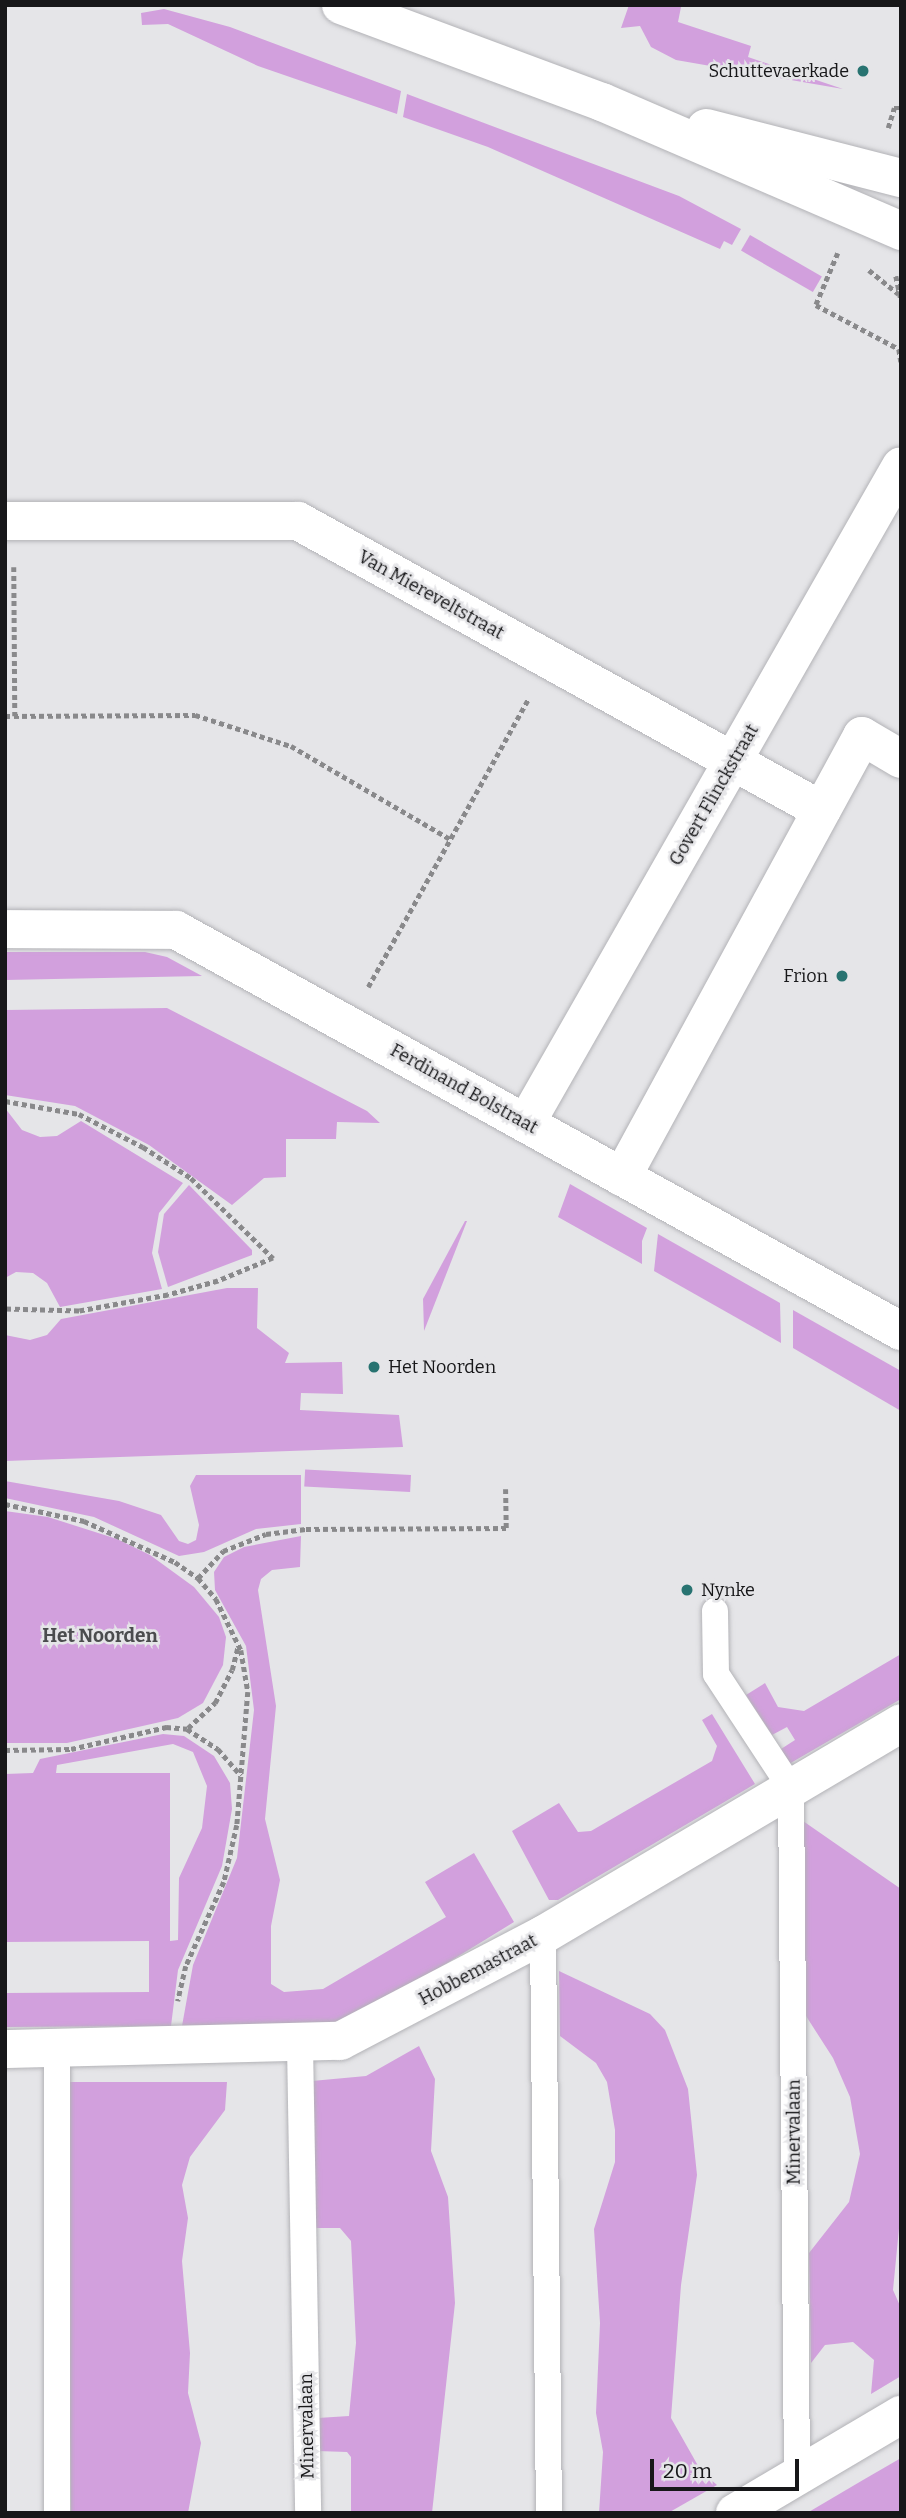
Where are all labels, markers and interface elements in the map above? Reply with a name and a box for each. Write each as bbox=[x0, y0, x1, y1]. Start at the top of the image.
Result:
place label: Schuttevaerkade bbox=[708, 60, 849, 82]
marker: Schuttevaerkade bbox=[855, 63, 871, 79]
street label: Van Miereveltstraat bbox=[354, 546, 508, 644]
street label: Govert Flinckstraat bbox=[665, 721, 763, 869]
place label: Frion bbox=[783, 965, 828, 987]
marker: Frion bbox=[834, 968, 850, 984]
street label: Ferdinand Bolstraat bbox=[386, 1039, 542, 1139]
place label: Het Noorden bbox=[388, 1356, 496, 1378]
marker: Het Noorden bbox=[366, 1359, 382, 1375]
place label: Nynke bbox=[701, 1579, 755, 1601]
marker: Nynke bbox=[679, 1582, 695, 1598]
district label: Het Noorden bbox=[42, 1625, 158, 1647]
street label: Hobbemastraat bbox=[415, 1930, 541, 2010]
street label: Minervalaan bbox=[783, 2079, 805, 2185]
street label: Minervalaan bbox=[295, 2373, 319, 2479]
scale bar bbox=[654, 2444, 803, 2488]
text: 20 m bbox=[663, 2458, 712, 2484]

